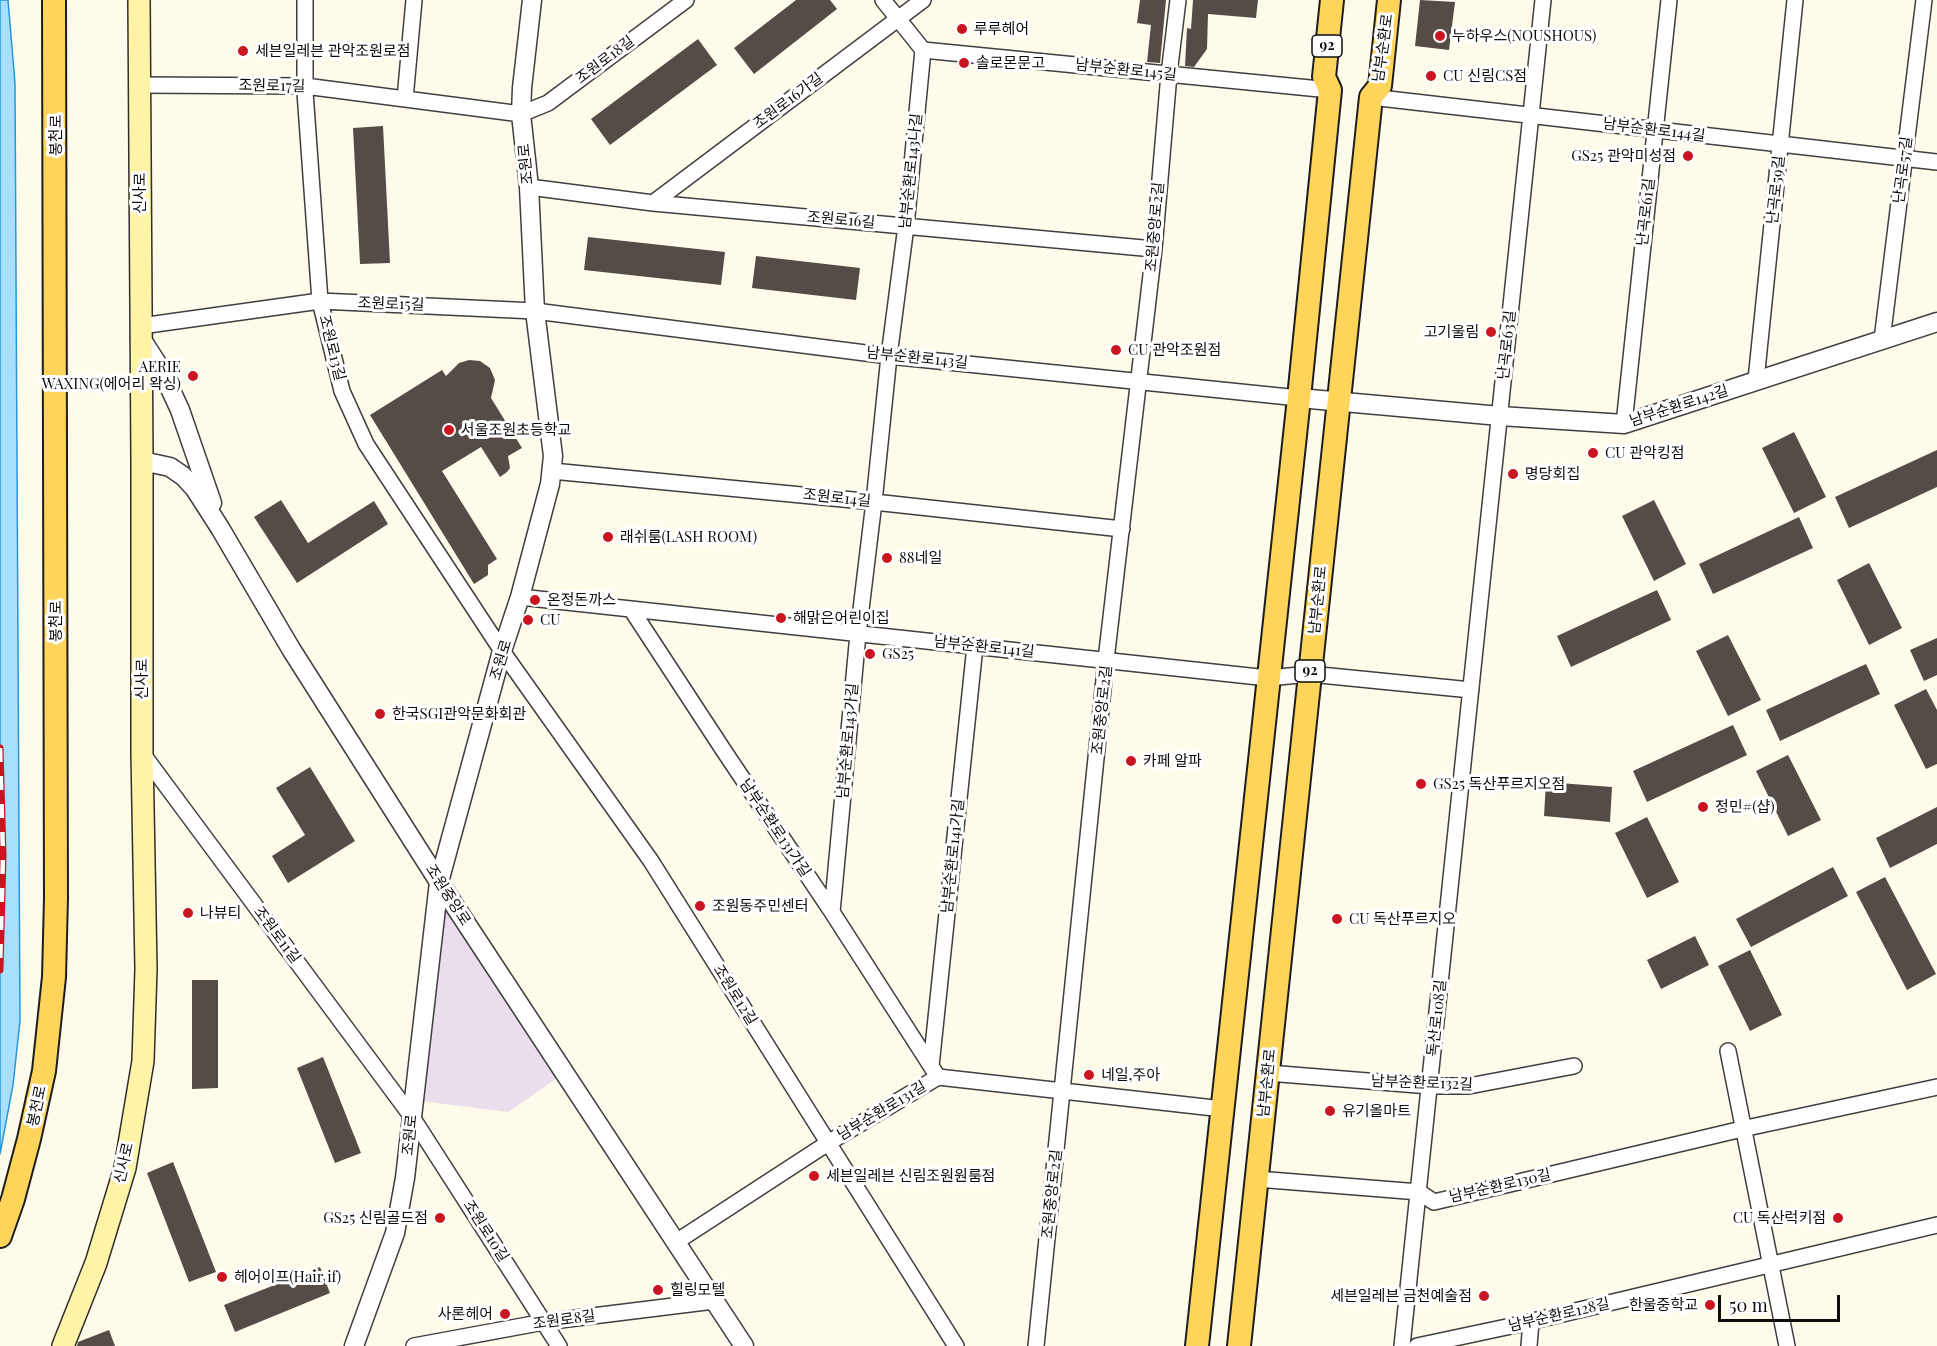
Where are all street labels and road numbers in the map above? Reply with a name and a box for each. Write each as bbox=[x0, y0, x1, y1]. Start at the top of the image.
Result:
street label: 남부순환로 bbox=[1369, 13, 1397, 83]
street label: 조원로18길 bbox=[572, 32, 638, 88]
road number: 92 bbox=[1312, 35, 1342, 57]
street label: 남부순환로145길 bbox=[1074, 56, 1178, 84]
street label: 조원로16가길 bbox=[750, 69, 826, 133]
street label: 조원로17길 bbox=[238, 76, 306, 96]
street label: 남부순환로143나길 bbox=[896, 112, 926, 230]
street label: 봉천로 bbox=[47, 114, 65, 156]
street label: 남부순환로144길 bbox=[1602, 115, 1706, 145]
street label: 난곡로57길 bbox=[1890, 135, 1916, 205]
street label: 조원로 bbox=[515, 142, 537, 186]
street label: 난곡로59길 bbox=[1763, 155, 1789, 225]
street label: 신사로 bbox=[131, 172, 149, 214]
street label: 난곡로61길 bbox=[1633, 177, 1659, 247]
street label: 조원중앙로2길 bbox=[1142, 181, 1168, 273]
street label: 조원로16길 bbox=[806, 208, 876, 232]
street label: 조원로15길 bbox=[357, 294, 425, 314]
street label: 난곡로63길 bbox=[1494, 309, 1520, 381]
street label: 조원로13길 bbox=[315, 313, 349, 383]
street label: 남부순환로143길 bbox=[865, 344, 969, 372]
street label: 남부순환로142길 bbox=[1627, 382, 1731, 430]
street label: 조원로14길 bbox=[802, 485, 872, 511]
street label: 남부순환로 bbox=[1305, 565, 1331, 635]
street label: 봉천로 bbox=[47, 600, 65, 642]
street label: 남부순환로141길 bbox=[933, 633, 1035, 661]
street label: 조원로 bbox=[486, 638, 516, 682]
street label: 신사로 bbox=[133, 658, 151, 700]
road number: 92 bbox=[1295, 660, 1325, 682]
street label: 조원중앙로2길 bbox=[1088, 664, 1116, 756]
street label: 남부순환로143가길 bbox=[834, 682, 862, 800]
street label: 남부순환로131가길 bbox=[736, 776, 814, 880]
street label: 남부순환로141가길 bbox=[938, 798, 968, 914]
street label: 조원중앙로 bbox=[422, 861, 474, 929]
street label: 조원로11길 bbox=[250, 903, 304, 967]
street label: 조원로12길 bbox=[709, 961, 761, 1029]
street label: 독산로108길 bbox=[1424, 978, 1450, 1058]
street label: 남부순환로 bbox=[1254, 1048, 1280, 1118]
street label: 남부순환로132길 bbox=[1371, 1072, 1473, 1094]
street label: 남부순환로131길 bbox=[834, 1077, 930, 1145]
street label: 봉천로 bbox=[24, 1084, 50, 1128]
street label: 조원로 bbox=[399, 1113, 421, 1157]
street label: 신사로 bbox=[111, 1141, 137, 1185]
street label: 조원중앙로2길 bbox=[1038, 1148, 1066, 1240]
street label: 남부순환로130길 bbox=[1447, 1166, 1553, 1206]
street label: 조원로10길 bbox=[459, 1197, 513, 1265]
street label: 남부순환로128길 bbox=[1507, 1295, 1611, 1335]
street label: 조원로8길 bbox=[532, 1307, 596, 1333]

